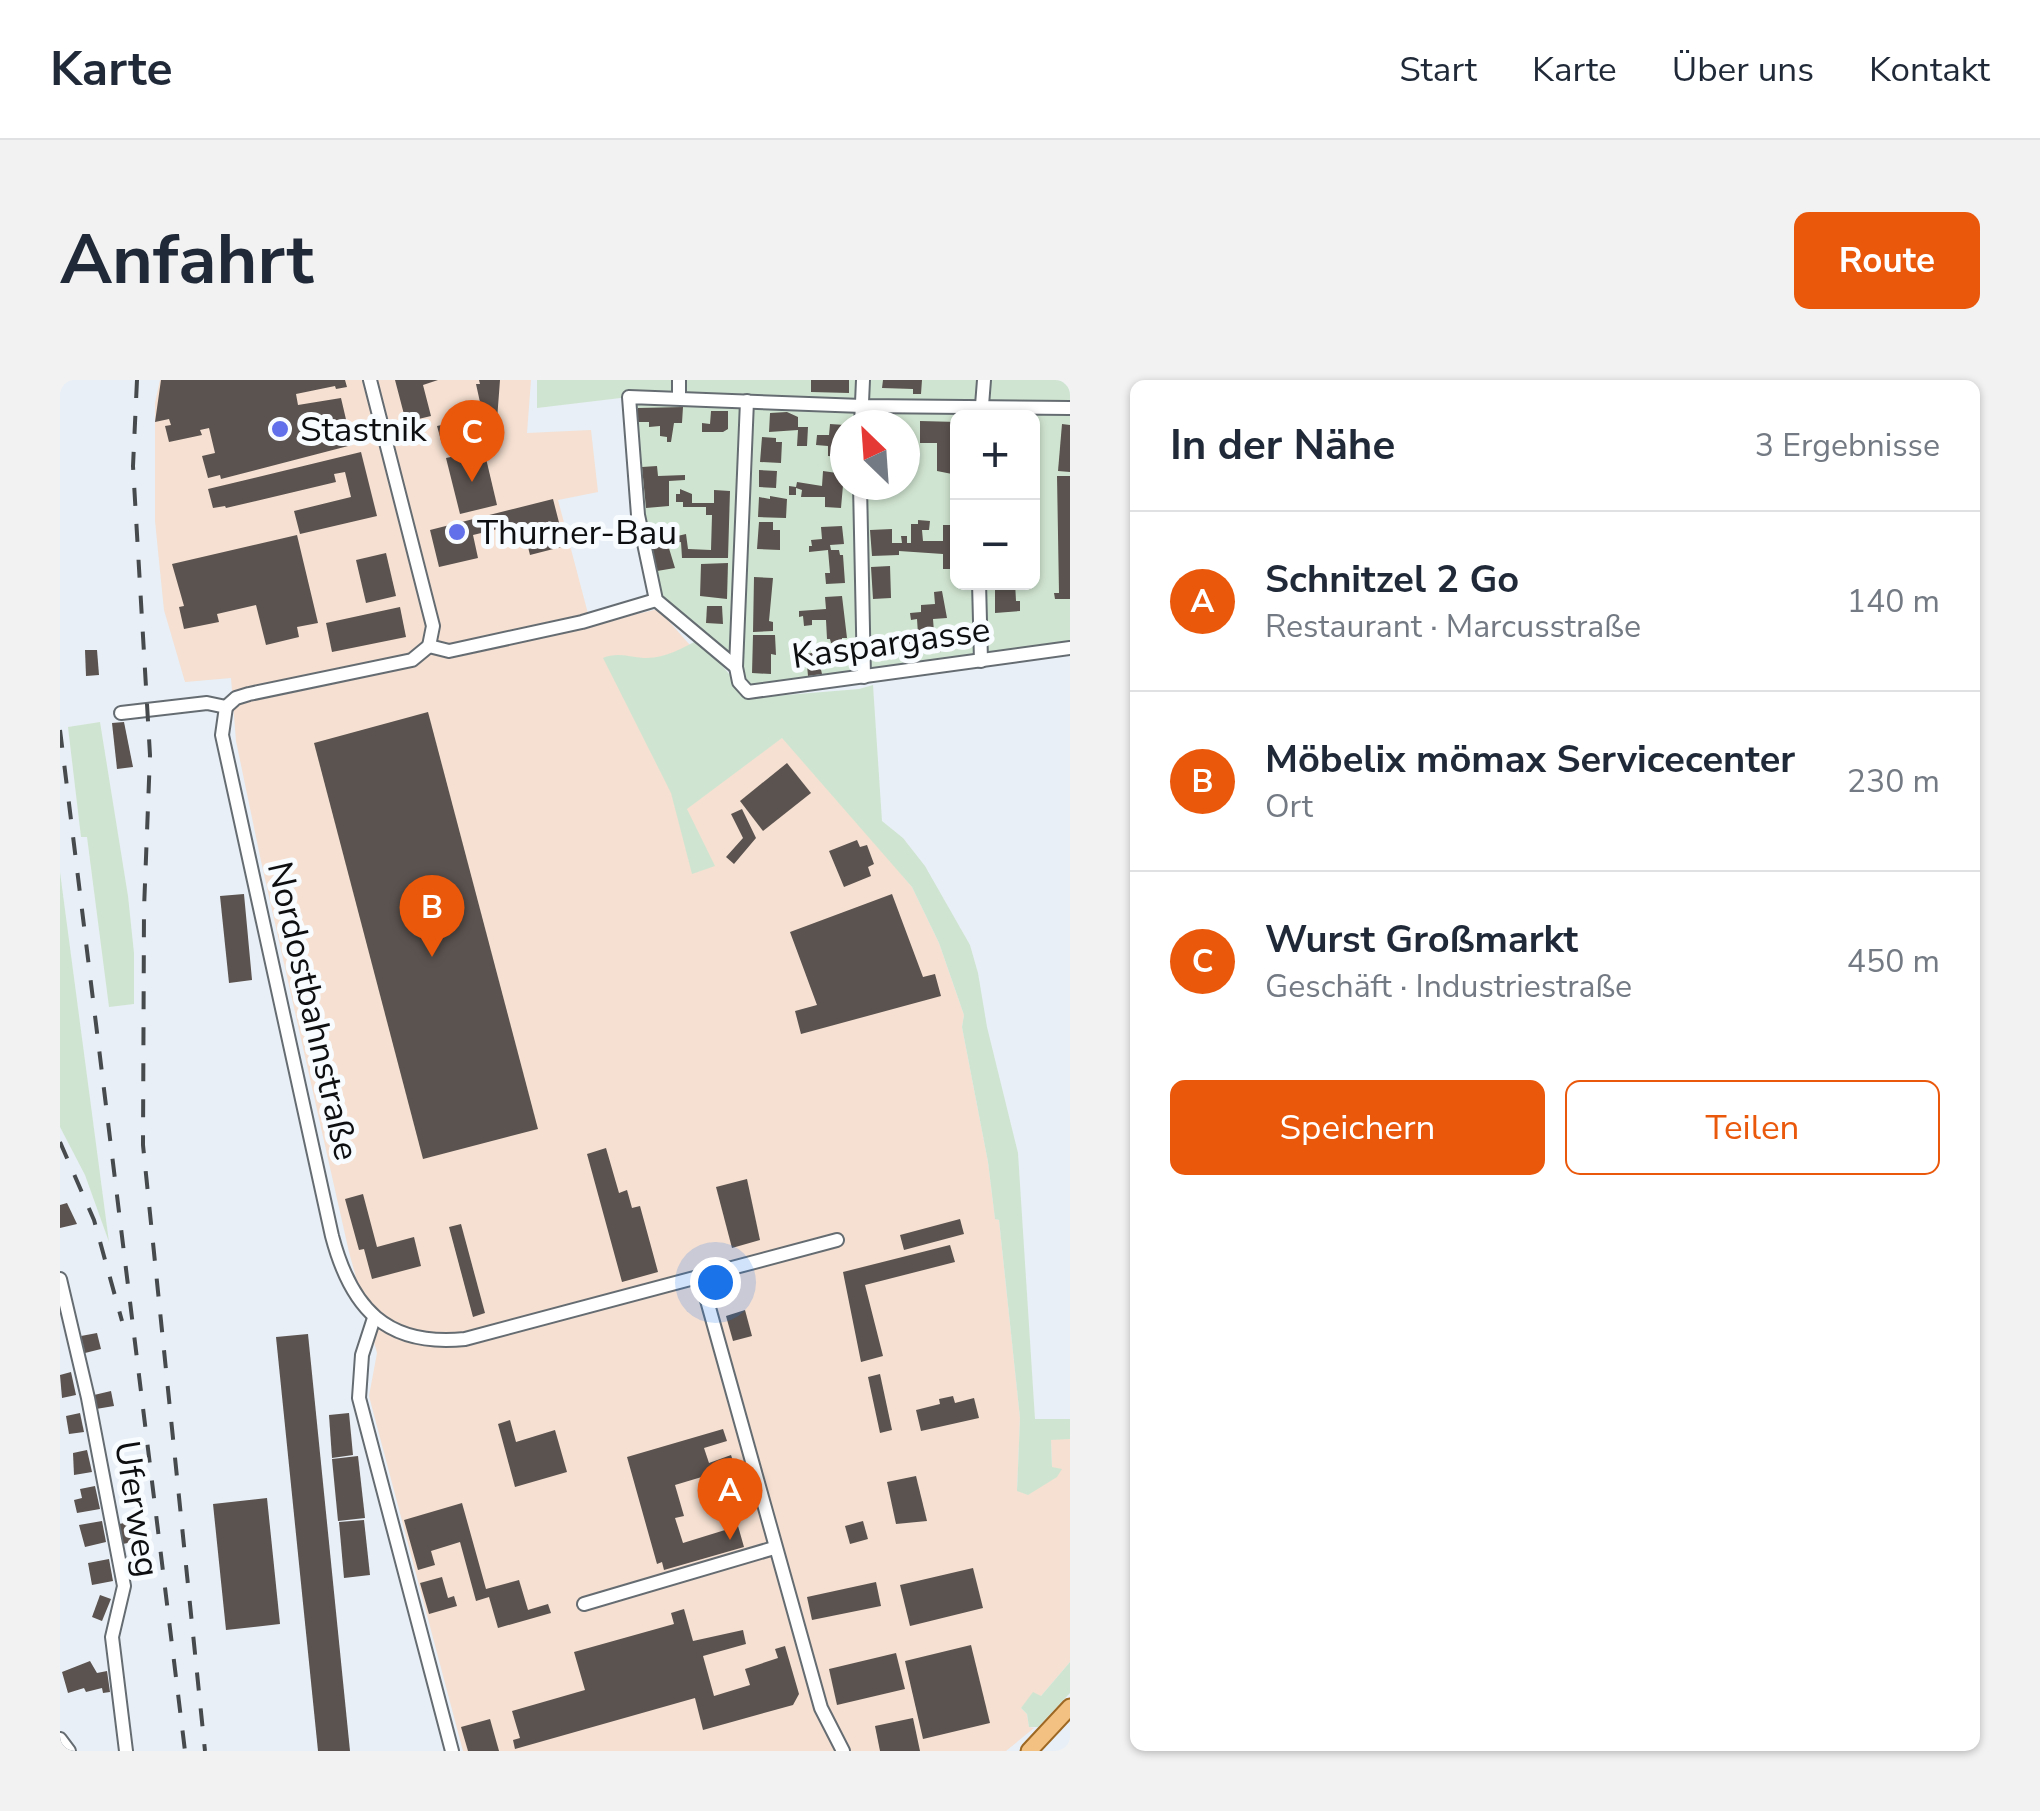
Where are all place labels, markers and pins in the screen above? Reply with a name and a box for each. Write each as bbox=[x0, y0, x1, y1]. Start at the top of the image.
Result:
pin: C bbox=[440, 399, 504, 482]
place label: Stastnik bbox=[300, 406, 427, 453]
marker: Stastnik bbox=[269, 418, 291, 440]
place label: Thurner-Bau bbox=[477, 509, 677, 556]
marker: Thurner-Bau bbox=[446, 521, 468, 543]
pin: B bbox=[400, 874, 464, 957]
pin: A bbox=[698, 1458, 762, 1540]

